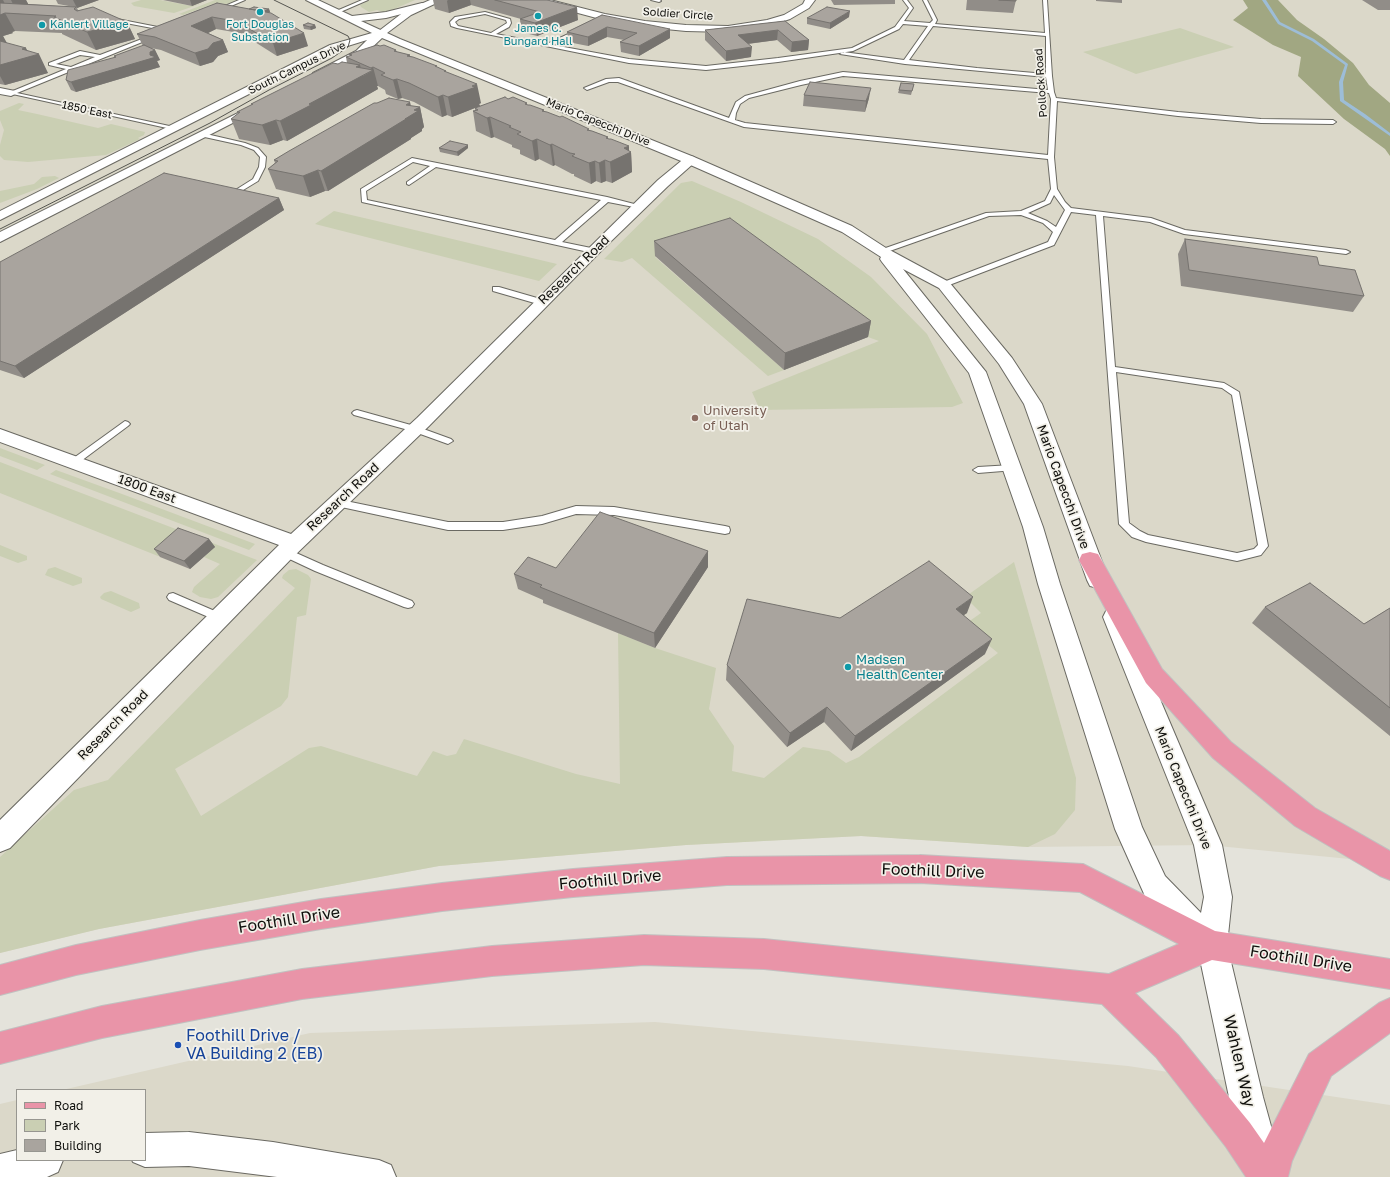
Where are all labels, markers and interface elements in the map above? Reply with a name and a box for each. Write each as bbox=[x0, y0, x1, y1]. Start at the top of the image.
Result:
street label: Soldier Circle bbox=[642, 5, 714, 23]
marker: Fort Douglas Substation bbox=[255, 7, 265, 17]
marker: James C. Bungard Hall bbox=[533, 11, 543, 21]
place label: Kahlert Village bbox=[50, 18, 129, 32]
place label: Fort Douglas Substation bbox=[226, 18, 294, 44]
marker: Kahlert Village bbox=[37, 20, 47, 30]
place label: James C. Bungard Hall bbox=[503, 22, 573, 48]
street label: South Campus Drive bbox=[246, 39, 348, 97]
street label: Pollock Road bbox=[1032, 48, 1050, 118]
street label: Mario Capecchi Drive bbox=[544, 95, 652, 149]
street label: 1850 East bbox=[61, 98, 113, 122]
street label: Research Road bbox=[535, 232, 613, 308]
place label: University of Utah bbox=[703, 403, 767, 434]
marker: University of Utah bbox=[690, 413, 700, 423]
street label: Mario Capecchi Drive bbox=[1033, 423, 1093, 551]
street label: Research Road bbox=[304, 460, 382, 534]
street label: 1800 East bbox=[116, 471, 178, 507]
place label: Madsen Health Center bbox=[856, 652, 943, 683]
marker: Madsen Health Center bbox=[843, 662, 853, 672]
street label: Research Road bbox=[75, 687, 151, 763]
street label: Mario Capecchi Drive bbox=[1151, 724, 1215, 852]
street label: Foothill Drive bbox=[881, 860, 985, 882]
street label: Foothill Drive bbox=[558, 866, 662, 894]
street label: Foothill Drive bbox=[237, 902, 341, 938]
street label: Foothill Drive bbox=[1249, 941, 1353, 977]
street label: Wahlen Way bbox=[1219, 1013, 1259, 1109]
place label: Foothill Drive / VA Building 2 (EB) bbox=[186, 1026, 323, 1064]
marker: Foothill Drive / VA Building 2 (EB) bbox=[173, 1040, 183, 1050]
legend bbox=[16, 1089, 146, 1161]
text: Road bbox=[54, 1098, 83, 1113]
text: Park bbox=[54, 1118, 80, 1133]
text: Building bbox=[54, 1138, 102, 1153]

